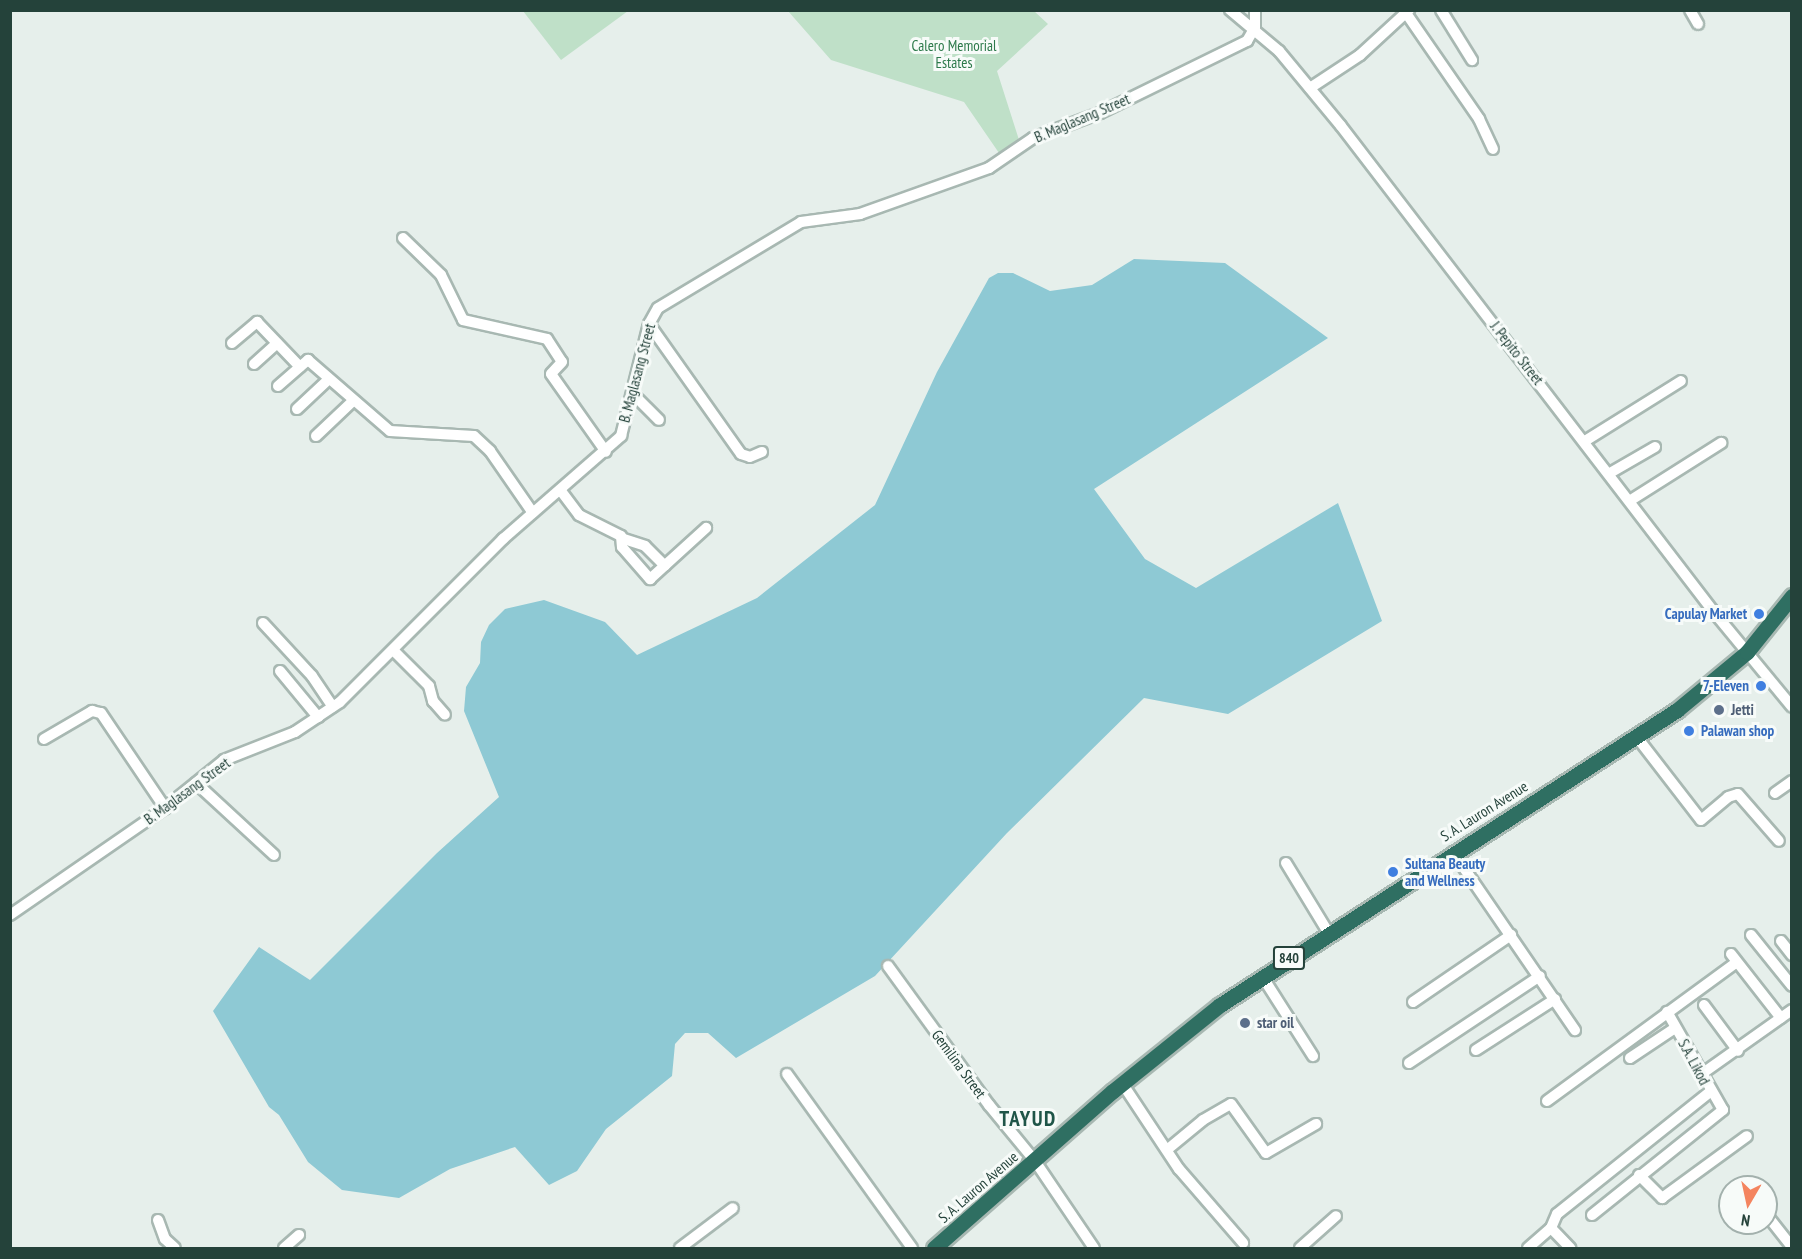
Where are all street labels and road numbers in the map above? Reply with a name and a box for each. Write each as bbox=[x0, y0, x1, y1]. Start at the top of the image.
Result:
street label: B. Maglasang Street bbox=[1031, 90, 1133, 146]
street label: J. Pepito Street bbox=[1486, 317, 1548, 389]
street label: B. Maglasang Street bbox=[615, 321, 659, 425]
street label: B. Maglasang Street bbox=[140, 754, 234, 828]
street label: S. A. Lauron Avenue bbox=[1436, 776, 1532, 846]
road number: 840 bbox=[1272, 947, 1306, 969]
street label: Gemilina Street bbox=[928, 1026, 990, 1102]
street label: S.A. Likod bbox=[1674, 1035, 1714, 1089]
street label: S. A. Lauron Avenue bbox=[933, 1147, 1023, 1227]

